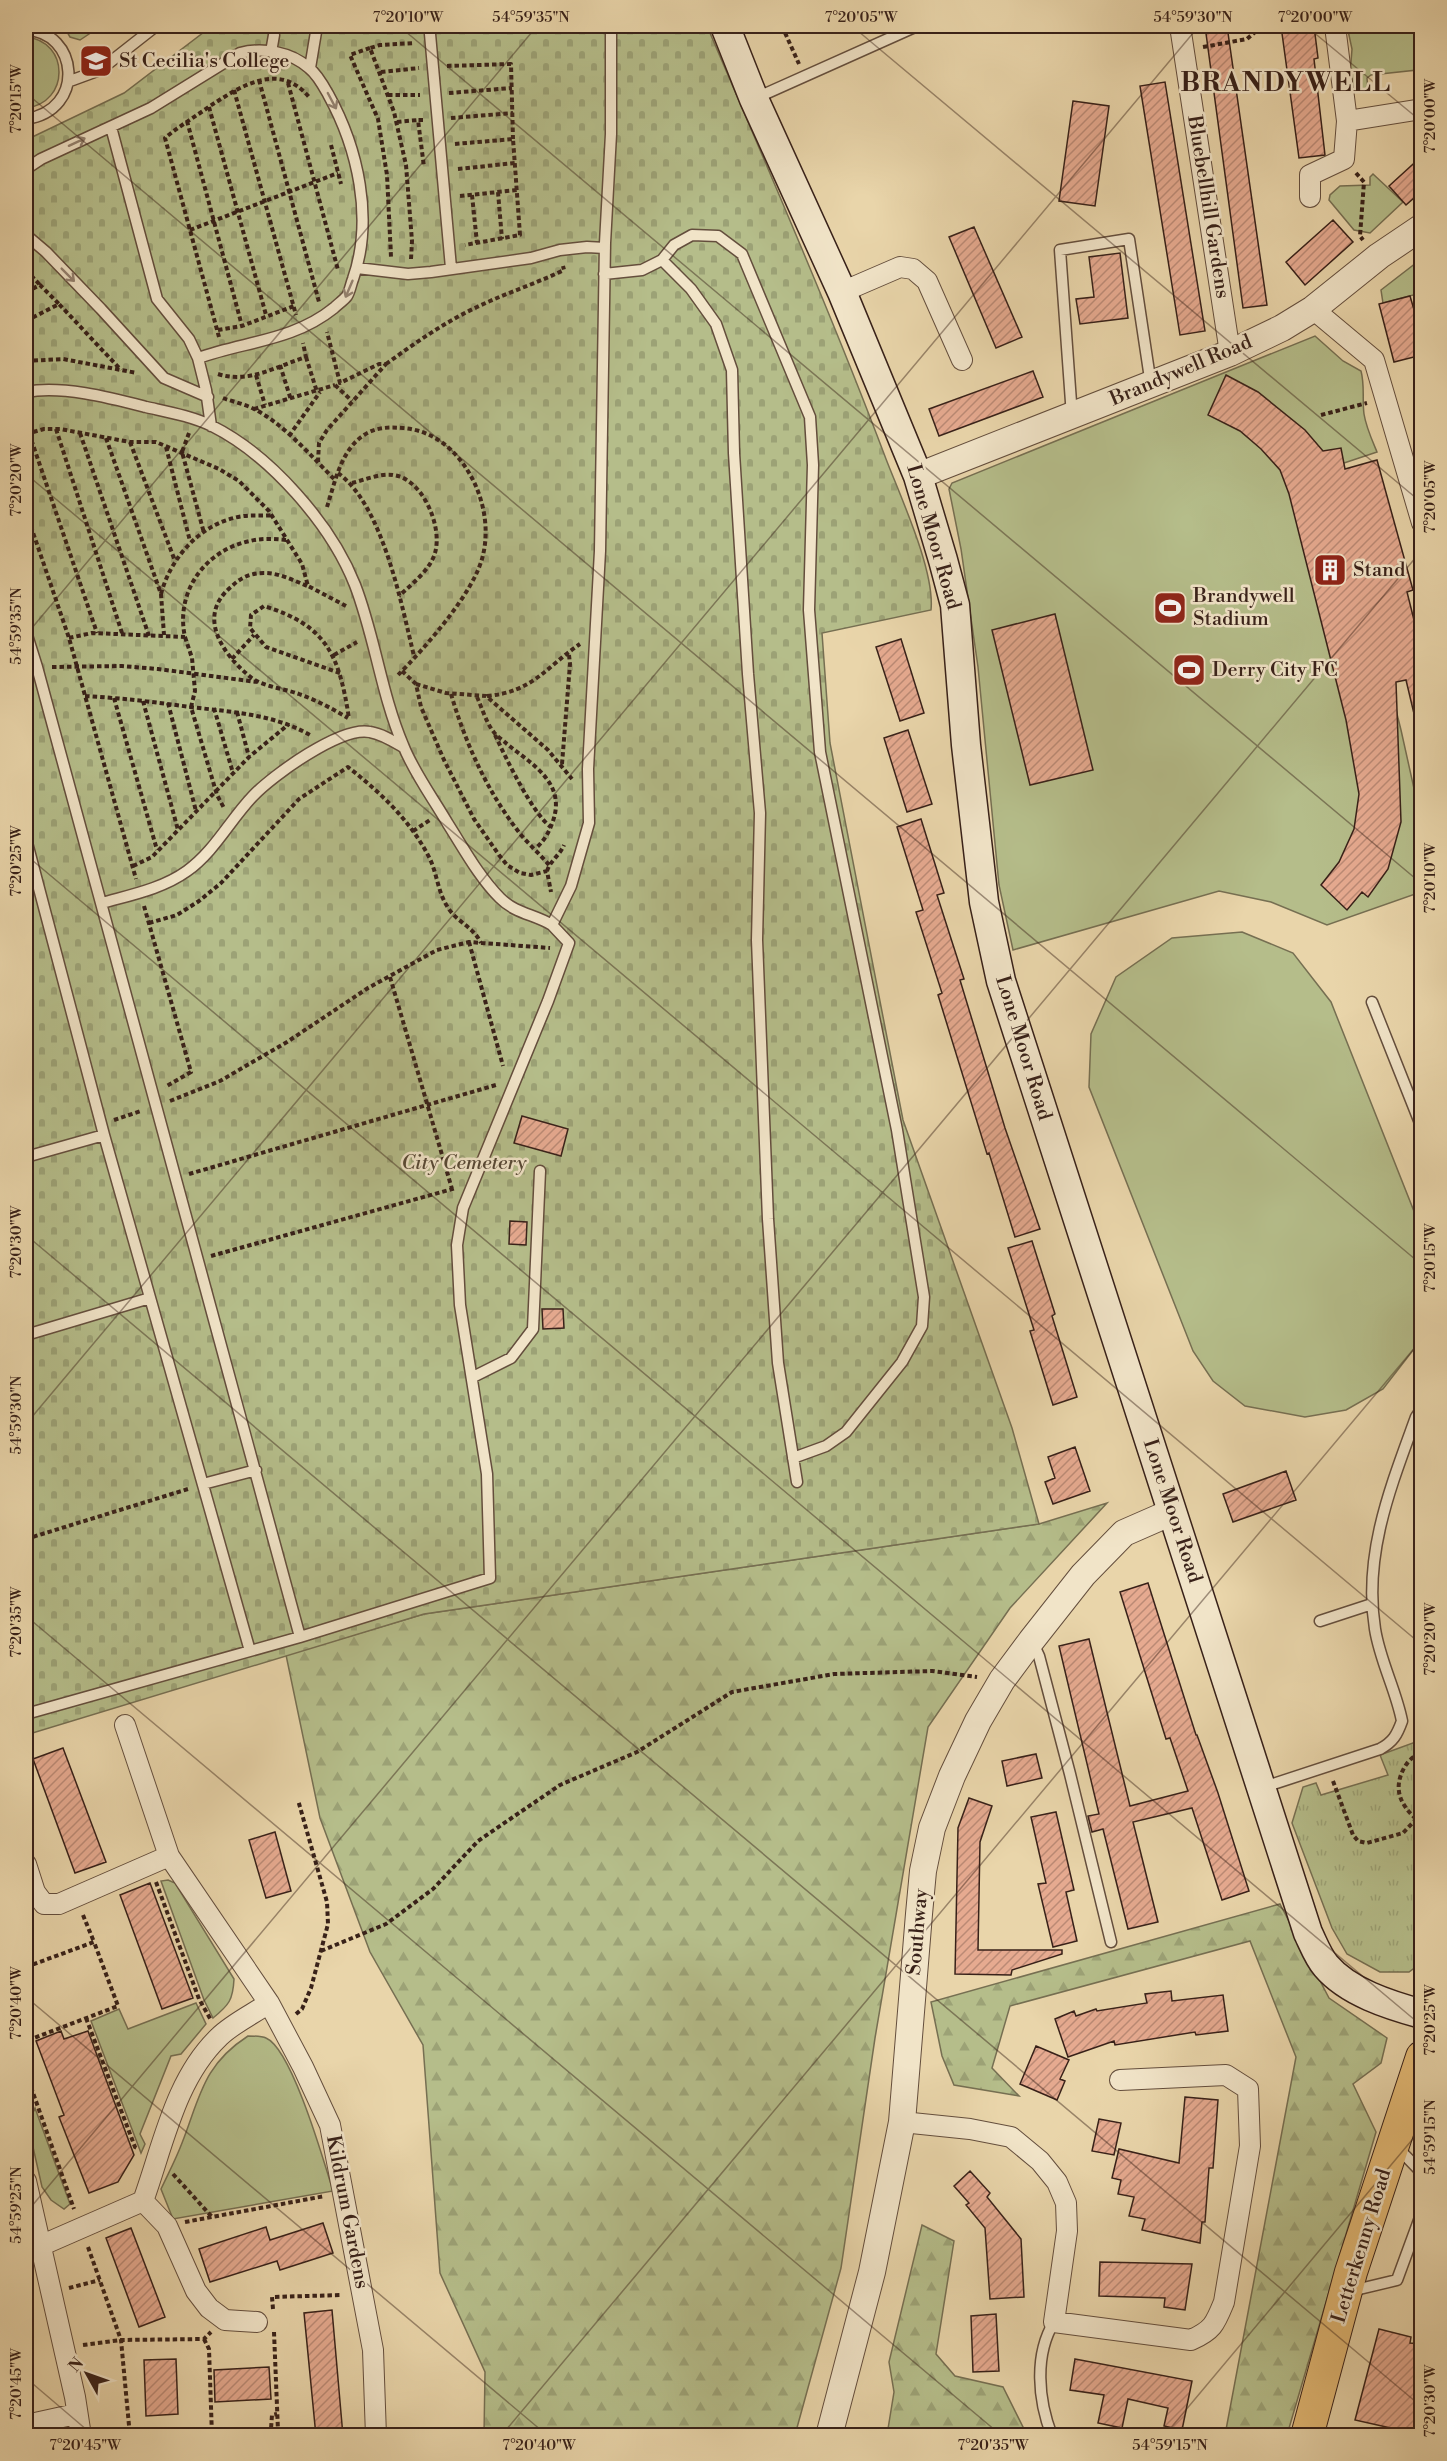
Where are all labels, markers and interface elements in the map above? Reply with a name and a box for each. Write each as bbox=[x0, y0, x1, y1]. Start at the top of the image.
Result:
text: 7°20'10"W bbox=[373, 8, 444, 27]
text: 54°59'35"N bbox=[492, 8, 570, 27]
text: 7°20'05"W bbox=[825, 8, 898, 27]
text: 54°59'30"N bbox=[1154, 8, 1232, 27]
text: 7°20'00"W bbox=[1278, 8, 1353, 27]
school or university icon: St Cecilia's College bbox=[78, 43, 114, 79]
place label: St Cecilia's College bbox=[119, 49, 289, 74]
text: 7°20'15"W bbox=[7, 64, 26, 134]
district label: BRANDYWELL bbox=[1181, 67, 1391, 99]
text: 7°20'00"W bbox=[1421, 78, 1440, 153]
one-way arrow bbox=[326, 92, 338, 109]
street label: Bluebellhill Gardens bbox=[1181, 113, 1235, 300]
one-way arrow bbox=[68, 136, 86, 148]
one-way arrow bbox=[61, 268, 76, 283]
one-way arrow bbox=[343, 279, 354, 297]
street label: Brandywell Road bbox=[1105, 330, 1256, 413]
text: 7°20'20"W bbox=[7, 443, 26, 516]
text: 7°20'05"W bbox=[1421, 460, 1440, 533]
street label: Lone Moor Road bbox=[900, 461, 966, 613]
building icon: Stand bbox=[1312, 552, 1348, 588]
place label: Stand bbox=[1353, 558, 1406, 583]
place label: Brandywell Stadium bbox=[1192, 584, 1295, 632]
text: 54°59'35"N bbox=[7, 587, 26, 665]
sports icon: Brandywell Stadium bbox=[1152, 590, 1188, 626]
sports icon: Derry City FC bbox=[1171, 652, 1207, 688]
place label: Derry City FC bbox=[1212, 658, 1338, 683]
text: 7°20'25"W bbox=[7, 825, 26, 897]
text: 7°20'10"W bbox=[1421, 842, 1440, 913]
street label: Lone Moor Road bbox=[989, 973, 1057, 1124]
park label: City Cemetery bbox=[401, 1151, 527, 1176]
text: 7°20'30"W bbox=[7, 1205, 26, 1278]
text: 7°20'15"W bbox=[1421, 1223, 1440, 1293]
text: 54°59'30"N bbox=[7, 1376, 26, 1454]
street label: Lone Moor Road bbox=[1137, 1436, 1207, 1587]
text: 7°20'35"W bbox=[7, 1586, 26, 1657]
text: 7°20'20"W bbox=[1421, 1602, 1440, 1675]
street label: Southway bbox=[902, 1887, 934, 1976]
text: 7°20'40"W bbox=[7, 1966, 26, 2040]
text: 7°20'25"W bbox=[1421, 1984, 1440, 2056]
text: 54°59'15"N bbox=[1421, 2099, 1440, 2175]
street label: Kildrum Gardens bbox=[320, 2133, 374, 2291]
street label: Letterkenny Road bbox=[1327, 2165, 1398, 2326]
text: 54°59'25"N bbox=[7, 2166, 26, 2244]
north arrow bbox=[57, 2344, 117, 2404]
text: 7°20'45"W bbox=[7, 2348, 26, 2420]
text: N bbox=[65, 2353, 88, 2376]
text: 7°20'30"W bbox=[1421, 2364, 1440, 2437]
text: 7°20'45"W bbox=[49, 2436, 121, 2455]
text: 7°20'40"W bbox=[502, 2436, 576, 2455]
text: 7°20'35"W bbox=[958, 2436, 1029, 2455]
text: 54°59'15"N bbox=[1132, 2436, 1208, 2455]

